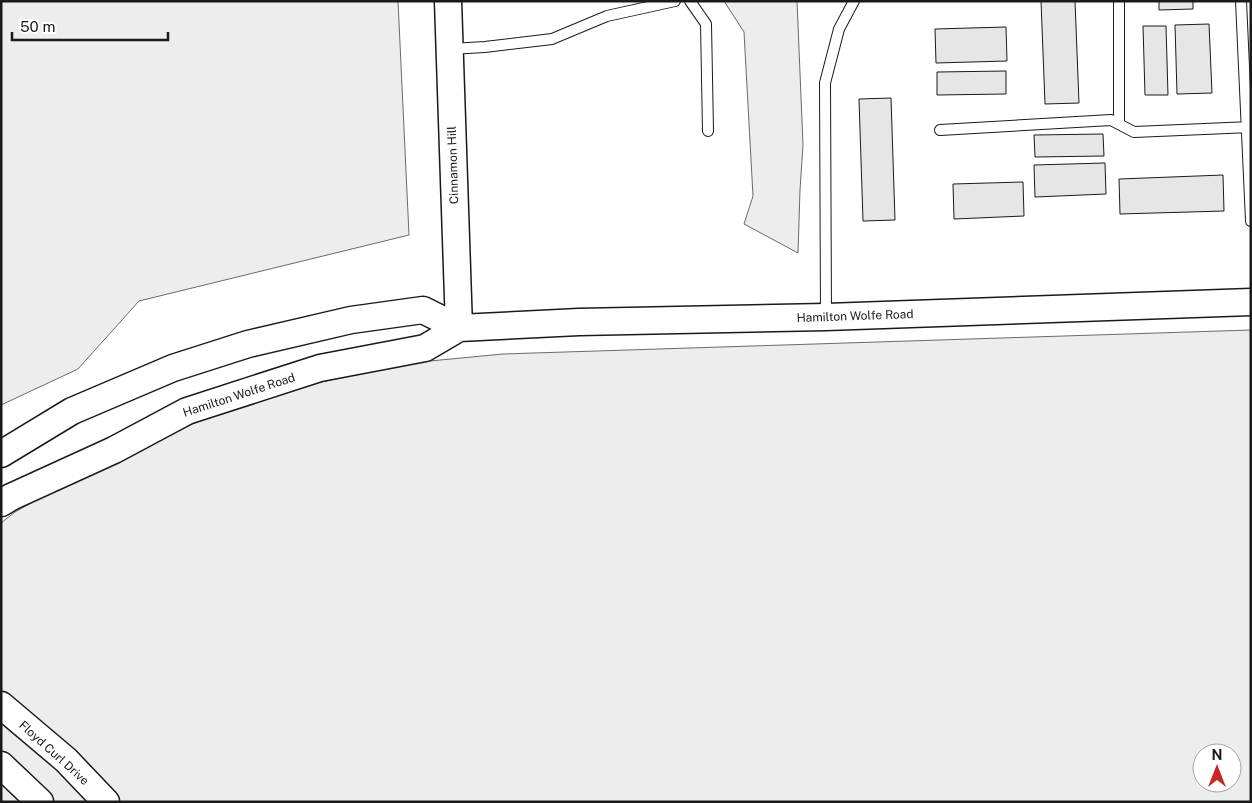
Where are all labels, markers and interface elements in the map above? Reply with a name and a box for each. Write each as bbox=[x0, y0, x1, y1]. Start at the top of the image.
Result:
scale bar bbox=[12, 10, 169, 42]
text: 50 m bbox=[20, 18, 55, 35]
street label: Cinnamon Hill bbox=[445, 125, 461, 204]
street label: Hamilton Wolfe Road bbox=[796, 307, 914, 325]
street label: Hamilton Wolfe Road bbox=[181, 370, 297, 420]
street label: Floyd Curl Drive bbox=[16, 718, 92, 788]
north arrow bbox=[1192, 743, 1242, 793]
text: N bbox=[1212, 747, 1222, 763]

